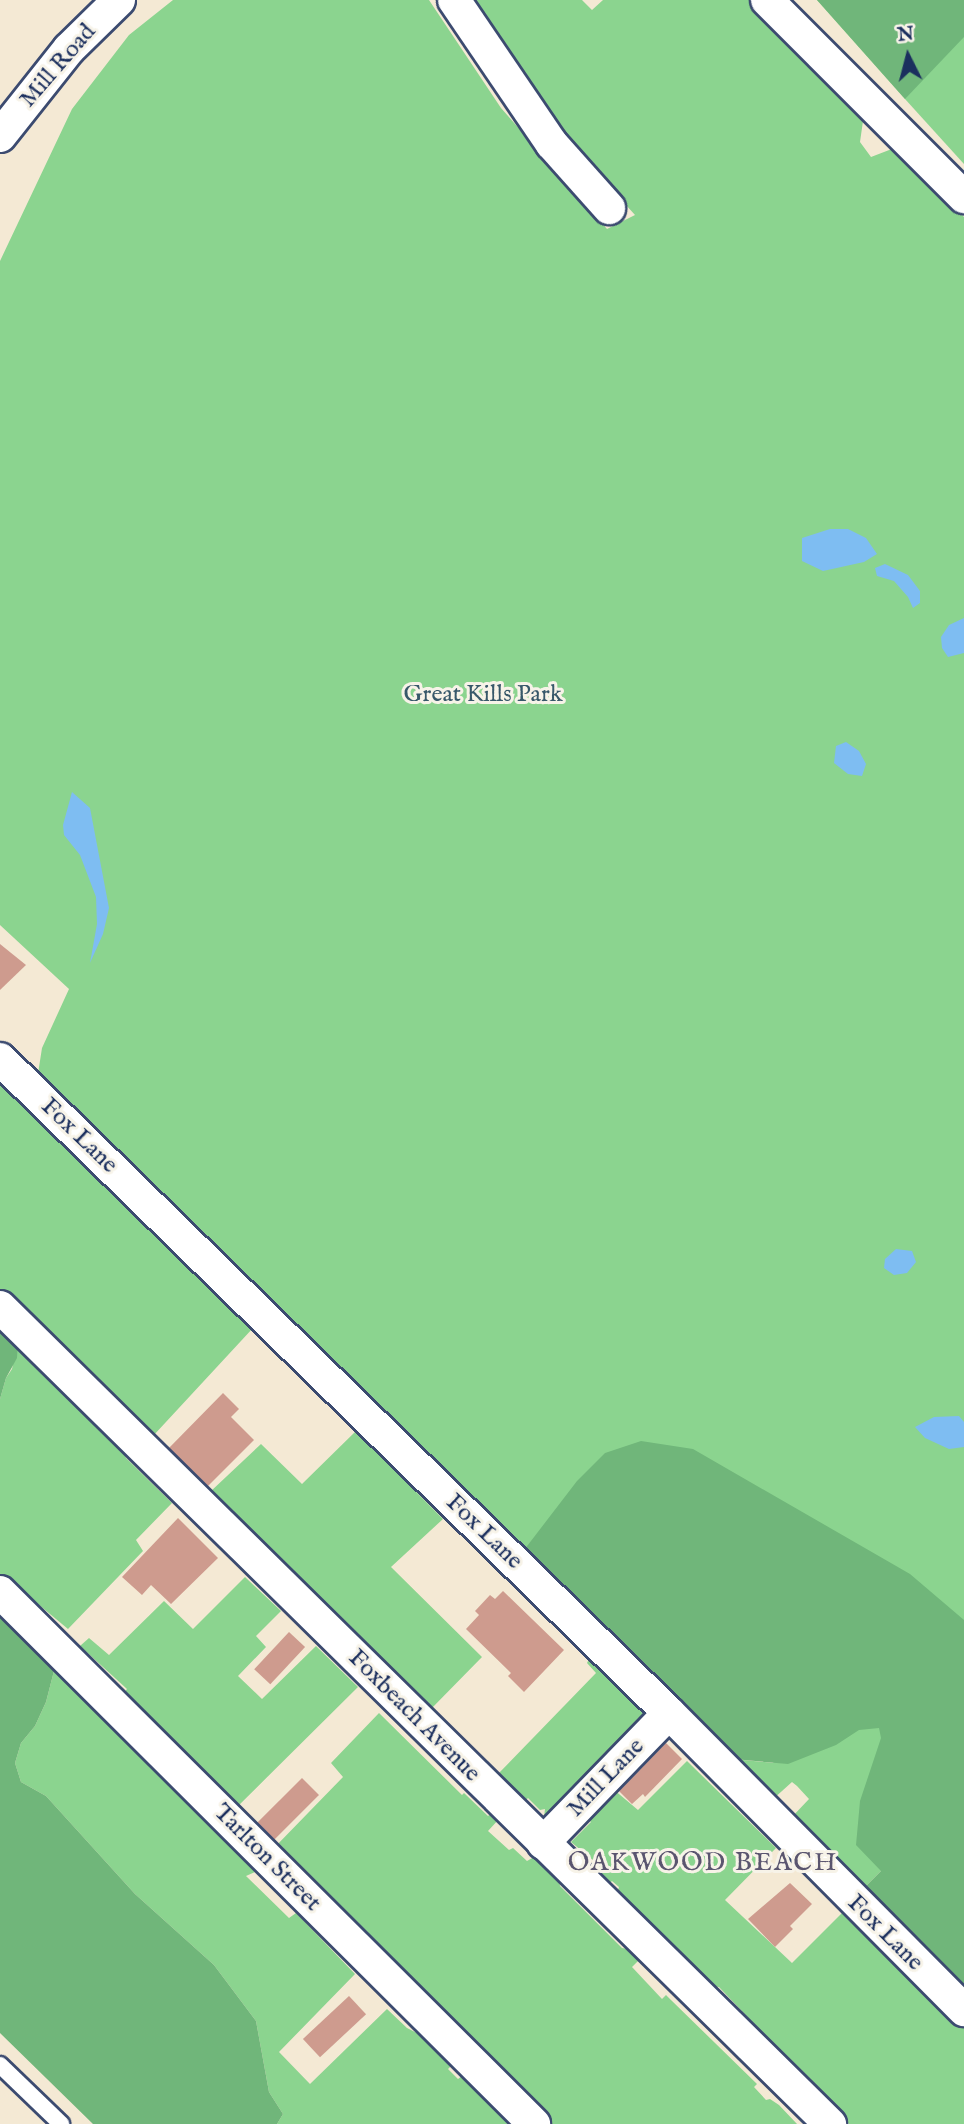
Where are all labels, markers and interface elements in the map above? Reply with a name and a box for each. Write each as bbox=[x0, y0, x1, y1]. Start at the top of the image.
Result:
street label: Mill Road bbox=[14, 18, 102, 114]
north arrow bbox=[873, 21, 943, 91]
text: N bbox=[896, 22, 915, 48]
park label: Great Kills Park bbox=[403, 681, 563, 709]
street label: Fox Lane bbox=[35, 1092, 123, 1180]
street label: Fox Lane bbox=[440, 1488, 528, 1576]
street label: Foxbeach Avenue bbox=[342, 1644, 486, 1788]
street label: Mill Lane bbox=[561, 1733, 651, 1823]
street label: Tarlton Street bbox=[207, 1798, 327, 1918]
district label: OAKWOOD BEACH bbox=[569, 1847, 837, 1879]
street label: Fox Lane bbox=[841, 1889, 929, 1977]

